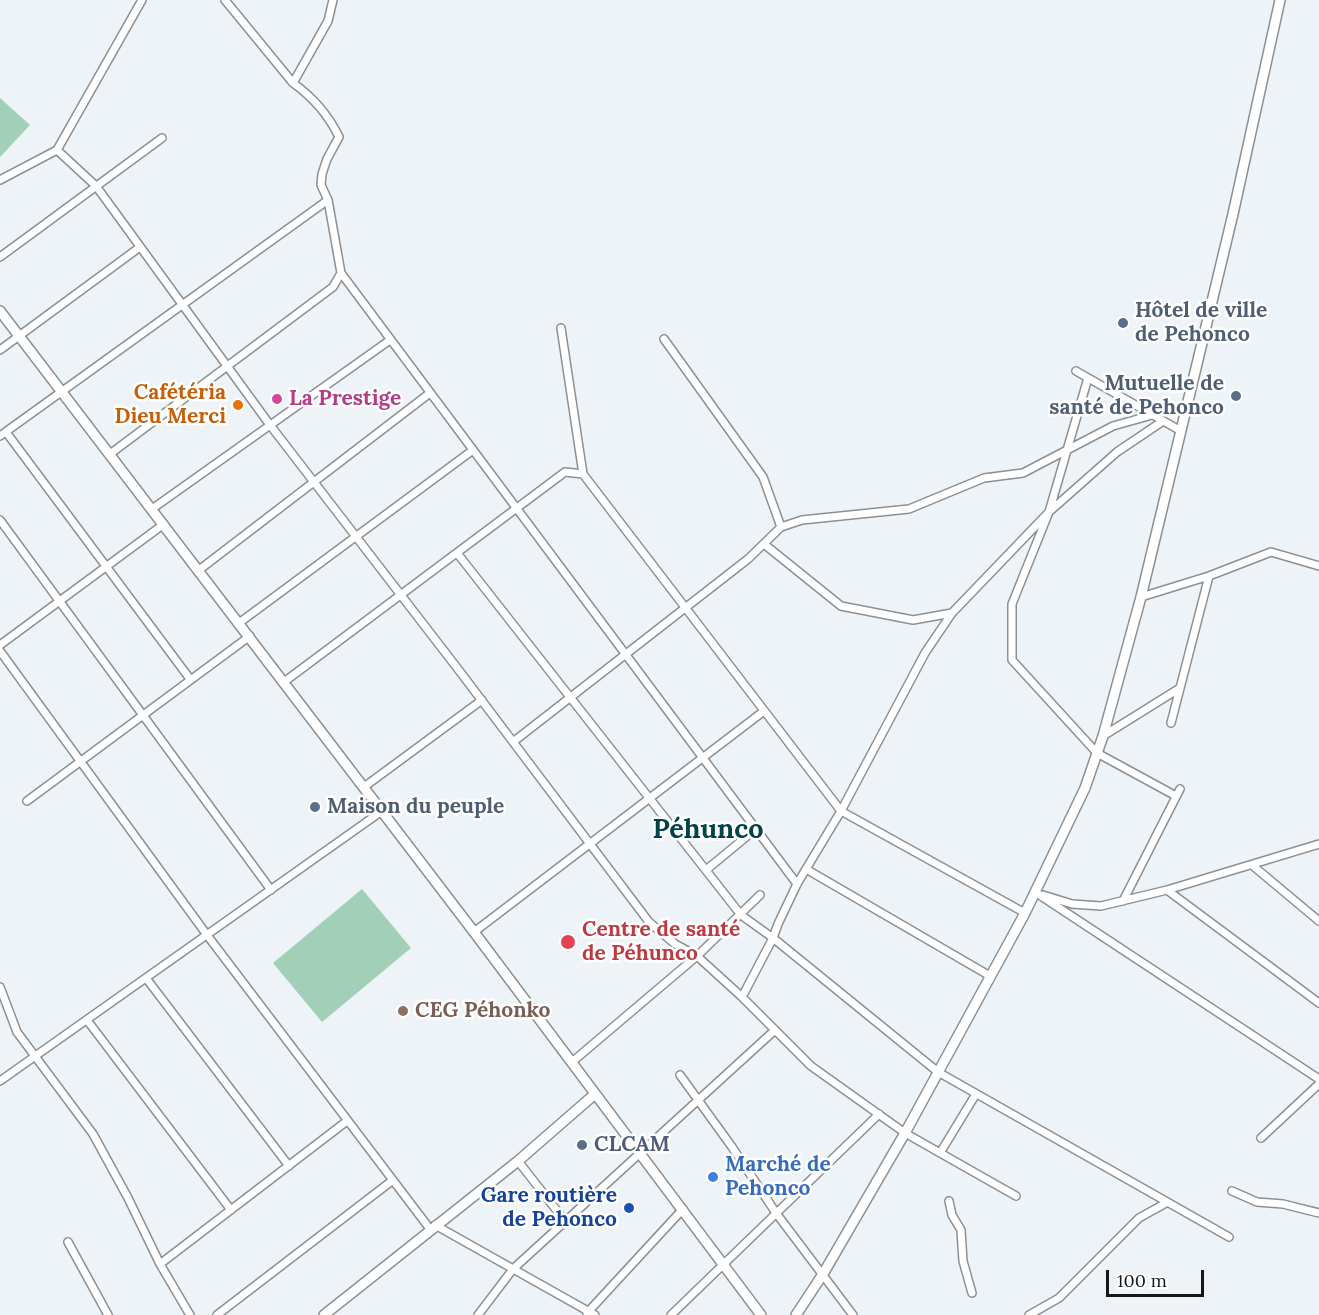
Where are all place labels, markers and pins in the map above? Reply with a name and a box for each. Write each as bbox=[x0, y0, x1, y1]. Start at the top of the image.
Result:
place label: Hôtel de ville de Pehonco bbox=[1135, 298, 1267, 348]
marker: Hôtel de ville de Pehonco bbox=[1116, 316, 1130, 330]
place label: Mutuelle de santé de Pehonco bbox=[1049, 371, 1224, 421]
place label: Cafétéria Dieu Merci bbox=[115, 380, 226, 430]
place label: La Prestige bbox=[289, 386, 401, 412]
marker: Mutuelle de santé de Pehonco bbox=[1229, 389, 1243, 403]
marker: La Prestige bbox=[270, 392, 284, 406]
marker: Cafétéria Dieu Merci bbox=[231, 398, 245, 412]
place label: Maison du peuple bbox=[327, 794, 504, 820]
marker: Maison du peuple bbox=[308, 800, 322, 814]
place label: Centre de santé de Péhunco bbox=[582, 917, 740, 967]
marker: Centre de santé de Péhunco bbox=[559, 933, 577, 951]
place label: CEG Péhonko bbox=[415, 998, 550, 1024]
marker: CEG Péhonko bbox=[396, 1004, 410, 1018]
place label: CLCAM bbox=[594, 1132, 670, 1158]
marker: CLCAM bbox=[575, 1138, 589, 1152]
place label: Marché de Pehonco bbox=[725, 1152, 831, 1202]
marker: Marché de Pehonco bbox=[706, 1170, 720, 1184]
place label: Gare routière de Pehonco bbox=[481, 1183, 617, 1233]
marker: Gare routière de Pehonco bbox=[622, 1201, 636, 1215]

